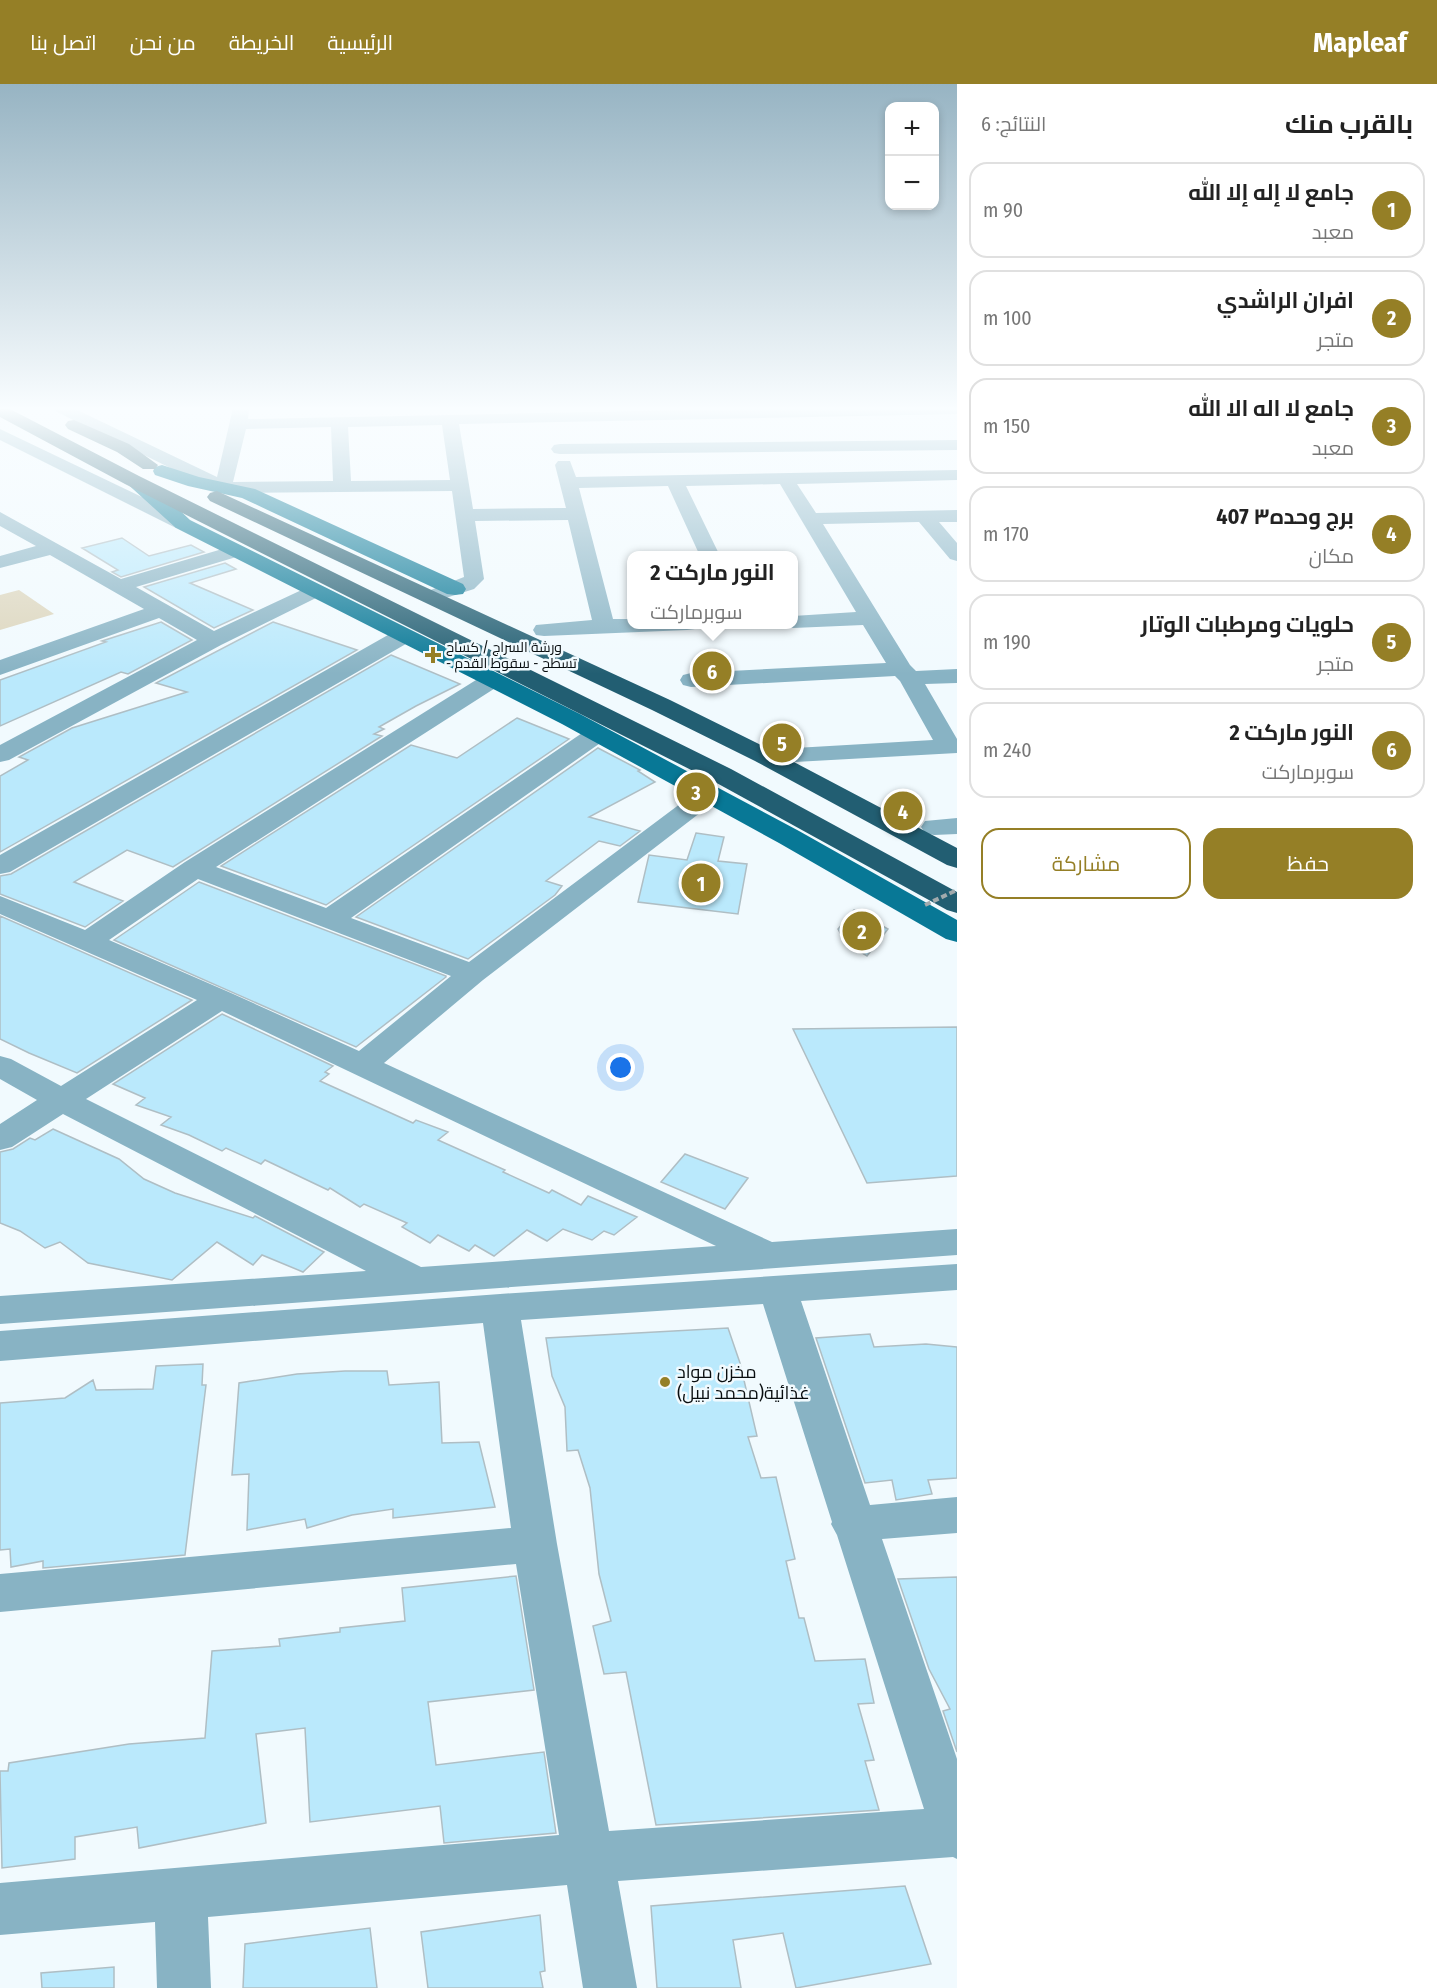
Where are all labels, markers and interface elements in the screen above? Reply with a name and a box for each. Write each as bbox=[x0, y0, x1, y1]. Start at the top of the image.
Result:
text: Mapleaf bbox=[1313, 26, 1407, 59]
text: اتصل بنا bbox=[30, 30, 97, 56]
text: من نحن bbox=[130, 30, 196, 56]
text: الخريطة bbox=[229, 30, 294, 56]
text: الرئيسية bbox=[327, 30, 393, 56]
map controls bbox=[885, 102, 939, 210]
button: + bbox=[885, 102, 939, 156]
text: بالقرب منك bbox=[1285, 109, 1413, 140]
text: النتائج: 6 bbox=[981, 112, 1046, 136]
button: − bbox=[885, 156, 939, 210]
text: جامع لا إله إلا الله bbox=[1188, 179, 1354, 206]
text: 90 m bbox=[983, 198, 1023, 222]
text: 1 bbox=[1387, 198, 1396, 222]
text: معبد bbox=[1312, 220, 1354, 244]
text: افران الراشدي bbox=[1217, 287, 1354, 314]
text: 100 m bbox=[983, 306, 1032, 330]
text: 2 bbox=[1387, 306, 1396, 330]
text: متجر bbox=[1317, 328, 1354, 352]
text: جامع لا اله الا الله bbox=[1188, 395, 1354, 422]
text: 150 m bbox=[983, 414, 1031, 438]
text: 3 bbox=[1387, 414, 1396, 438]
text: معبد bbox=[1312, 436, 1354, 460]
text: برج وحده٣ 407 bbox=[1216, 503, 1354, 530]
text: 170 m bbox=[983, 522, 1029, 546]
text: 4 bbox=[1386, 522, 1397, 546]
text: مكان bbox=[1309, 544, 1354, 568]
popup bbox=[627, 551, 798, 629]
text: النور ماركت 2 bbox=[650, 559, 775, 586]
text: سوبرماركت bbox=[650, 600, 743, 624]
text: حلويات ومرطبات الوتار bbox=[1141, 611, 1354, 638]
text: 190 m bbox=[983, 630, 1031, 654]
text: 5 bbox=[1387, 630, 1396, 654]
place label: ورشة السراج / كساح - تسطح - سقوط القدم bbox=[446, 639, 577, 673]
marker: ورشة السراج / كساح - تسطح - سقوط القدم bbox=[424, 646, 442, 664]
pin: 6 bbox=[692, 648, 732, 694]
text: متجر bbox=[1317, 652, 1354, 676]
text: النور ماركت 2 bbox=[1230, 719, 1354, 746]
pin: 5 bbox=[762, 720, 802, 766]
text: 240 m bbox=[983, 738, 1032, 762]
text: 6 bbox=[1386, 738, 1397, 762]
text: سوبرماركت bbox=[1262, 760, 1354, 784]
pin: 3 bbox=[676, 770, 716, 814]
pin: 4 bbox=[884, 788, 922, 834]
button: مشاركة bbox=[981, 828, 1191, 899]
button: حفظ bbox=[1203, 828, 1413, 899]
pin: 1 bbox=[682, 860, 720, 906]
pin: 2 bbox=[842, 908, 882, 954]
your location bbox=[606, 1053, 635, 1082]
place label: مخزن مواد غذائية(محمد نبيل) bbox=[677, 1361, 810, 1404]
marker: مخزن مواد غذائية(محمد نبيل) bbox=[658, 1375, 672, 1389]

